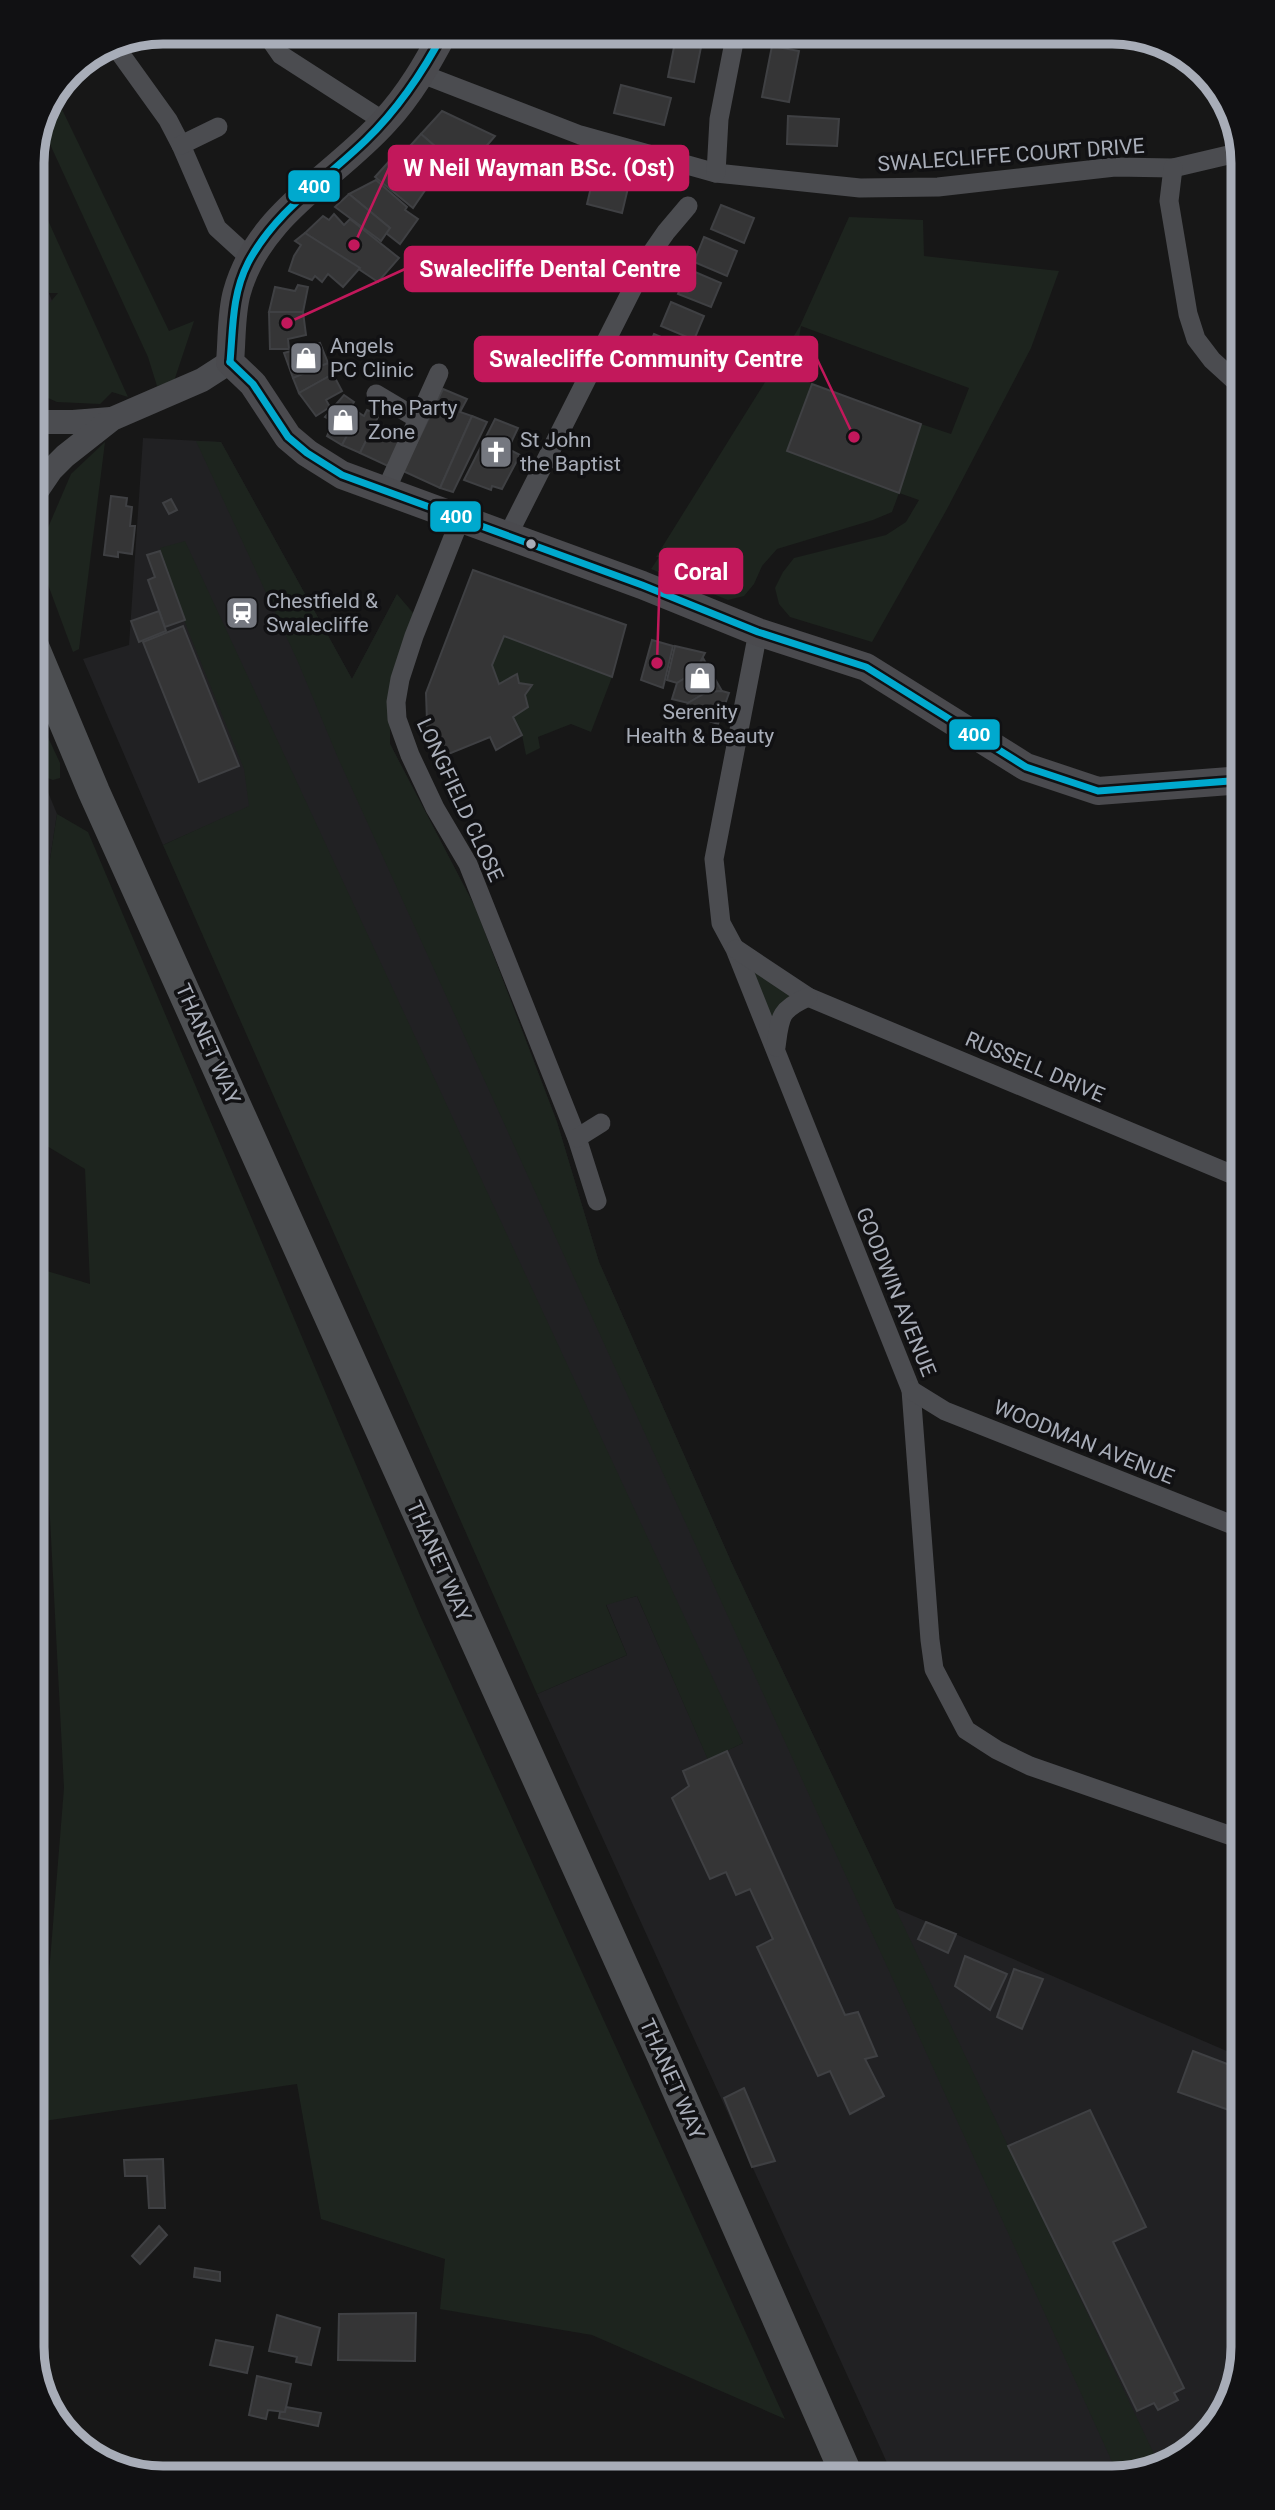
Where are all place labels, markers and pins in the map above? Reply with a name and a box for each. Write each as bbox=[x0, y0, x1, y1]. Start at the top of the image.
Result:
callout: W Neil Wayman BSc. (Ost) bbox=[389, 146, 688, 190]
callout: Swalecliffe Dental Centre bbox=[405, 247, 695, 291]
place label: Angels PC Clinic bbox=[330, 334, 414, 382]
callout: Swalecliffe Community Centre bbox=[475, 337, 817, 381]
shop icon: Angels PC Clinic bbox=[287, 339, 325, 377]
place label: The Party Zone bbox=[368, 396, 457, 444]
shop icon: The Party Zone bbox=[324, 401, 362, 439]
place label: St John the Baptist bbox=[520, 428, 621, 476]
church icon: St John the Baptist bbox=[477, 433, 515, 471]
unlabelled marker bbox=[524, 537, 538, 551]
callout: Coral bbox=[660, 549, 742, 593]
place label: Chestfield & Swalecliffe bbox=[266, 589, 378, 637]
station icon: Chestfield & Swalecliffe bbox=[223, 594, 261, 632]
shop icon: Serenity Health & Beauty bbox=[681, 659, 719, 697]
place label: Serenity Health & Beauty bbox=[626, 700, 774, 748]

